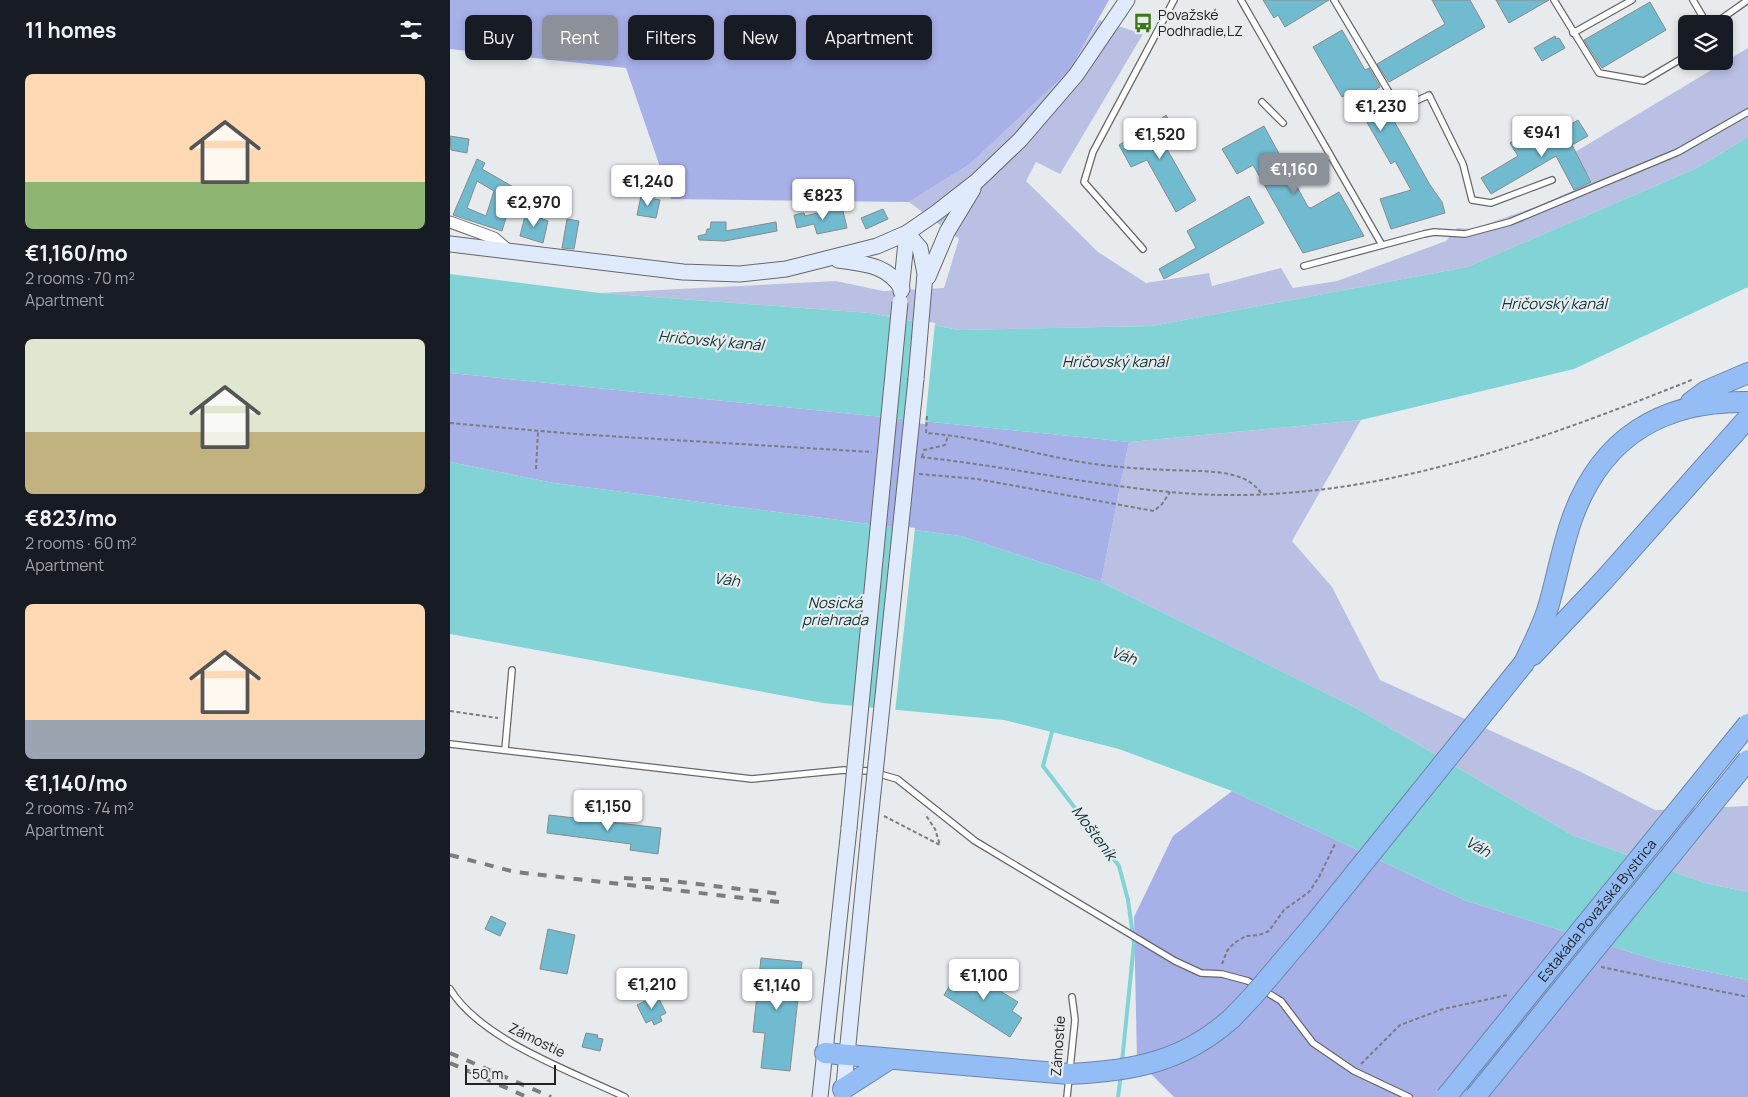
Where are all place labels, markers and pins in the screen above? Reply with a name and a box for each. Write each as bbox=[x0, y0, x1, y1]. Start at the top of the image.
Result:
place label: Považské Podhradie,LZ bbox=[1158, 5, 1243, 40]
bus stop icon: Považské Podhradie,LZ bbox=[1132, 12, 1154, 34]
pin: €1,230 bbox=[1340, 90, 1422, 132]
pin: €941 bbox=[1512, 116, 1572, 158]
pin: €1,520 bbox=[1119, 118, 1201, 160]
pin: €1,160 bbox=[1253, 152, 1335, 195]
pin: €1,240 bbox=[607, 164, 689, 207]
pin: €823 bbox=[793, 178, 853, 221]
pin: €2,970 bbox=[493, 186, 575, 228]
pin: €1,150 bbox=[567, 790, 649, 832]
pin: €1,100 bbox=[943, 958, 1025, 1001]
pin: €1,210 bbox=[611, 968, 693, 1010]
pin: €1,140 bbox=[736, 968, 818, 1011]

